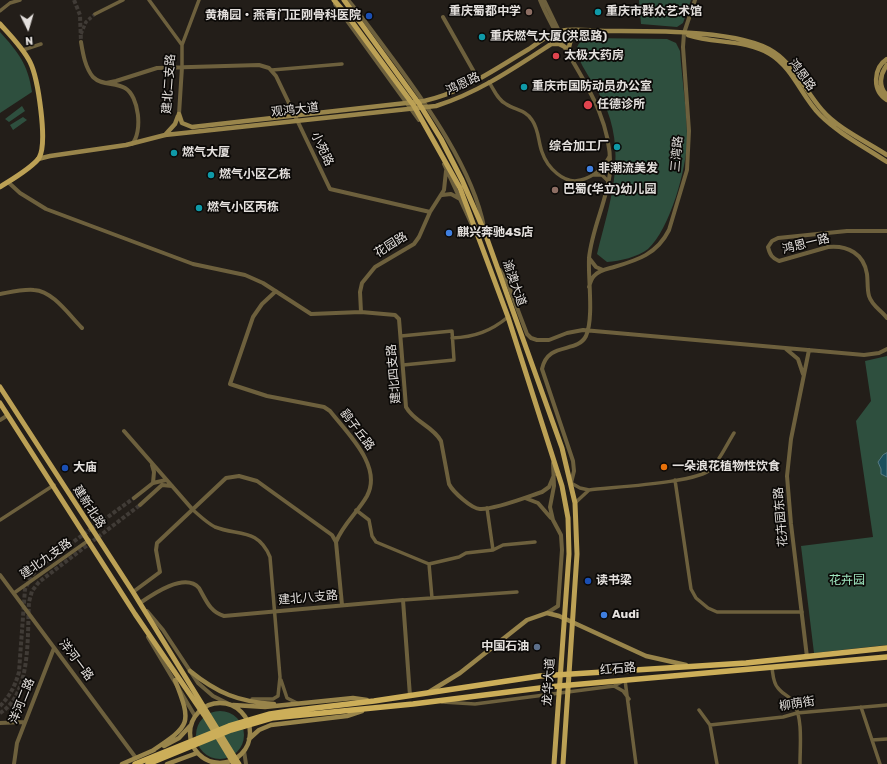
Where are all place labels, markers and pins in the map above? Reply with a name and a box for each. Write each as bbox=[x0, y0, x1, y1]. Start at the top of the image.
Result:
place label: 重庆蜀都中学 bbox=[449, 5, 521, 19]
place label: 重庆市群众艺术馆 bbox=[606, 5, 702, 19]
marker: 重庆蜀都中学 bbox=[524, 7, 534, 17]
marker: 重庆市群众艺术馆 bbox=[593, 7, 603, 17]
place label: 黄桷园‧燕青门正刚骨科医院 bbox=[205, 9, 361, 23]
marker: 黄桷园‧燕青门正刚骨科医院 bbox=[364, 11, 374, 21]
place label: 重庆燃气大厦(洪恩路) bbox=[490, 30, 607, 44]
marker: 重庆燃气大厦(洪恩路) bbox=[477, 32, 487, 42]
place label: 太极大药房 bbox=[564, 49, 624, 63]
marker: 太极大药房 bbox=[551, 51, 561, 61]
place label: 重庆市国防动员办公室 bbox=[532, 80, 652, 94]
marker: 重庆市国防动员办公室 bbox=[519, 82, 529, 92]
place label: 任德诊所 bbox=[597, 98, 645, 112]
marker: 任德诊所 bbox=[582, 99, 594, 111]
place label: 综合加工厂 bbox=[549, 140, 609, 154]
marker: 综合加工厂 bbox=[612, 142, 622, 152]
place label: 燃气大厦 bbox=[182, 146, 230, 160]
marker: 燃气大厦 bbox=[169, 148, 179, 158]
place label: 非潮流美发 bbox=[598, 162, 658, 176]
marker: 非潮流美发 bbox=[585, 164, 595, 174]
place label: 燃气小区乙栋 bbox=[219, 168, 291, 182]
marker: 燃气小区乙栋 bbox=[206, 170, 216, 180]
place label: 巴蜀(华立)幼儿园 bbox=[563, 183, 656, 197]
marker: 巴蜀(华立)幼儿园 bbox=[550, 185, 560, 195]
place label: 燃气小区丙栋 bbox=[207, 201, 279, 215]
marker: 燃气小区丙栋 bbox=[194, 203, 204, 213]
place label: 麒兴奔驰4S店 bbox=[457, 226, 533, 240]
marker: 麒兴奔驰4S店 bbox=[444, 228, 454, 238]
place label: 一朵浪花植物性饮食 bbox=[672, 460, 780, 474]
place label: 大庙 bbox=[73, 461, 97, 475]
marker: 一朵浪花植物性饮食 bbox=[659, 462, 669, 472]
marker: 大庙 bbox=[60, 463, 70, 473]
place label: 读书梁 bbox=[596, 574, 632, 588]
marker: 读书梁 bbox=[583, 576, 593, 586]
place label: Audi bbox=[612, 608, 639, 622]
marker: Audi bbox=[599, 610, 609, 620]
place label: 中国石油 bbox=[481, 640, 529, 654]
marker: 中国石油 bbox=[532, 642, 542, 652]

